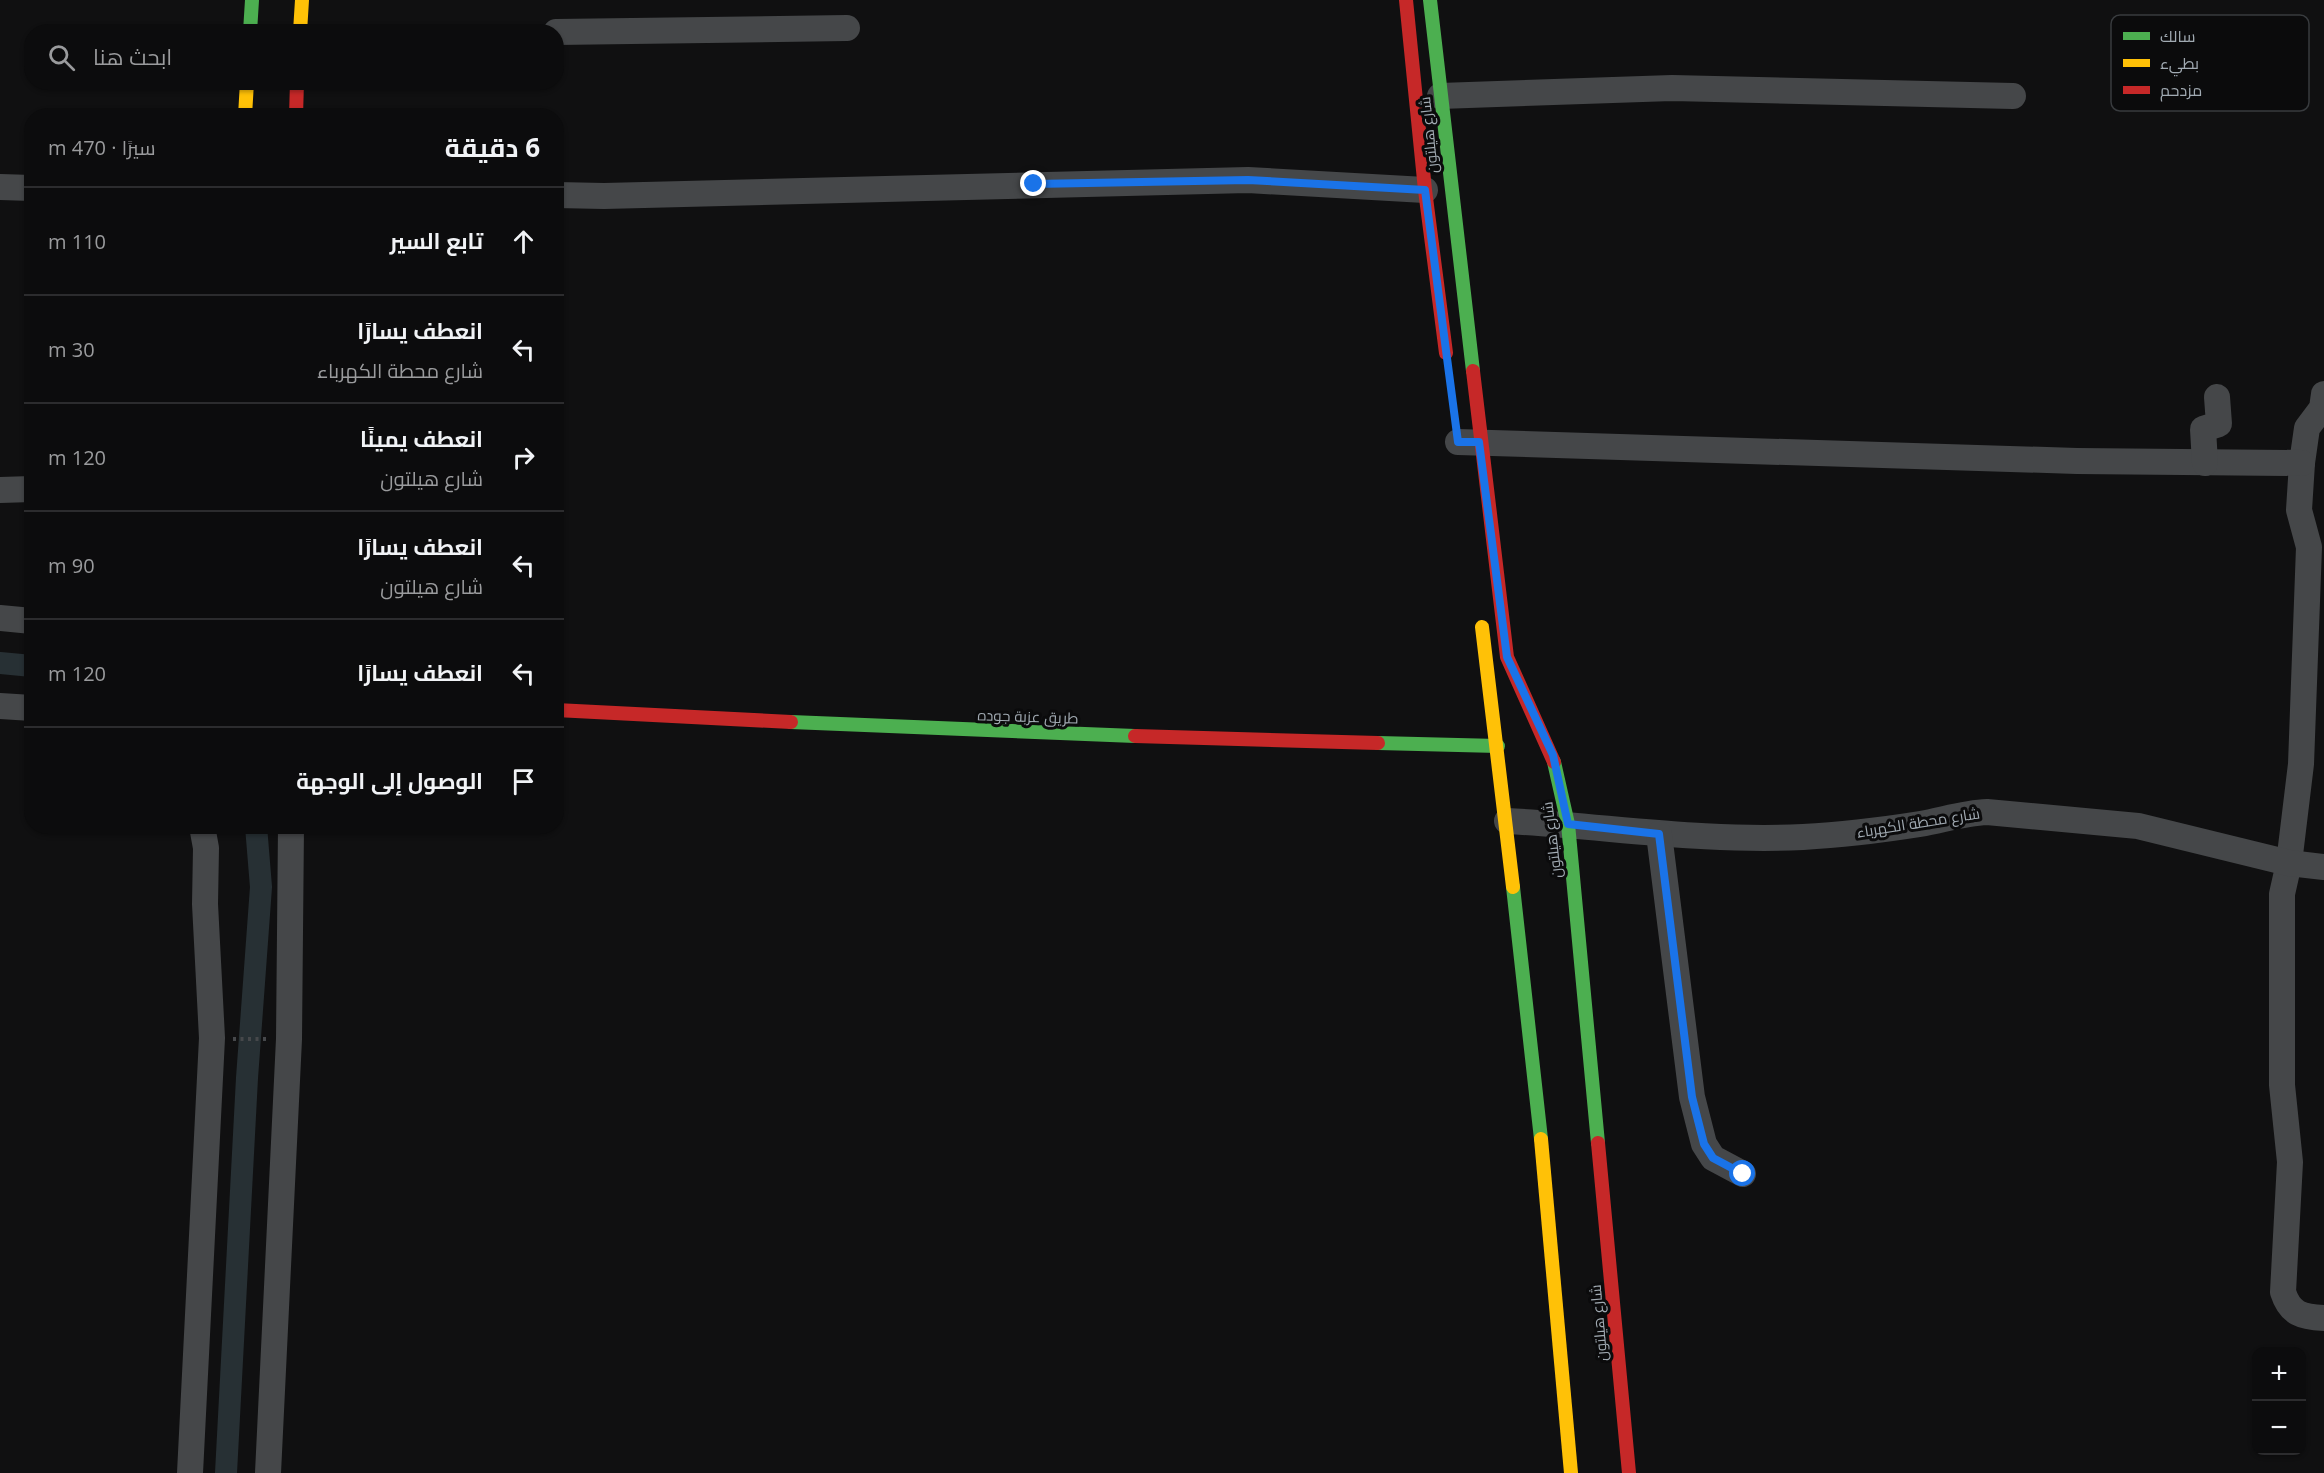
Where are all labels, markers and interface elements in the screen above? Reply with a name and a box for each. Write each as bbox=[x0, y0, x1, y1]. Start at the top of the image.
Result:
legend bbox=[2111, 15, 2309, 111]
search box bbox=[24, 24, 564, 90]
text: سالك bbox=[2160, 25, 2195, 47]
icon: search bbox=[45, 41, 78, 74]
text: ابحث هنا bbox=[93, 41, 172, 71]
text: بطيء bbox=[2160, 52, 2199, 77]
text: مزدحم bbox=[2160, 79, 2202, 102]
street label: شارع هيلتون bbox=[1414, 95, 1444, 174]
text: 6 دقيقة bbox=[445, 129, 540, 165]
text: سيرًا · 470 m bbox=[48, 134, 155, 161]
route end bbox=[1020, 170, 1046, 196]
text: تابع السير bbox=[390, 225, 483, 255]
icon: ahead bbox=[507, 225, 540, 258]
text: 110 m bbox=[48, 228, 106, 255]
text: انعطف يسارًا bbox=[357, 315, 483, 345]
icon: left bbox=[507, 333, 540, 366]
text: 30 m bbox=[48, 336, 95, 363]
text: شارع محطة الكهرباء bbox=[317, 357, 483, 384]
text: انعطف يمينًا bbox=[360, 423, 483, 453]
icon: right bbox=[507, 441, 540, 474]
text: 120 m bbox=[48, 444, 106, 471]
text: شارع هيلتون bbox=[380, 465, 483, 492]
text: انعطف يسارًا bbox=[357, 531, 483, 561]
icon: left bbox=[507, 549, 540, 582]
text: 90 m bbox=[48, 552, 95, 579]
text: شارع هيلتون bbox=[380, 573, 483, 600]
text: انعطف يسارًا bbox=[357, 657, 483, 687]
icon: left bbox=[507, 657, 540, 690]
text: 120 m bbox=[48, 660, 106, 687]
street label: طريق عزبة جوده bbox=[977, 704, 1079, 729]
text: الوصول إلى الوجهة bbox=[296, 765, 483, 795]
icon: arrive bbox=[507, 765, 540, 798]
street label: شارع هيلتون bbox=[1536, 800, 1568, 879]
street label: شارع محطة الكهرباء bbox=[1855, 802, 1981, 844]
route start bbox=[1729, 1160, 1755, 1186]
street label: شارع هيلتون bbox=[1585, 1284, 1613, 1362]
map controls bbox=[2252, 1347, 2306, 1455]
button: + bbox=[2252, 1347, 2306, 1401]
button: − bbox=[2252, 1401, 2306, 1455]

